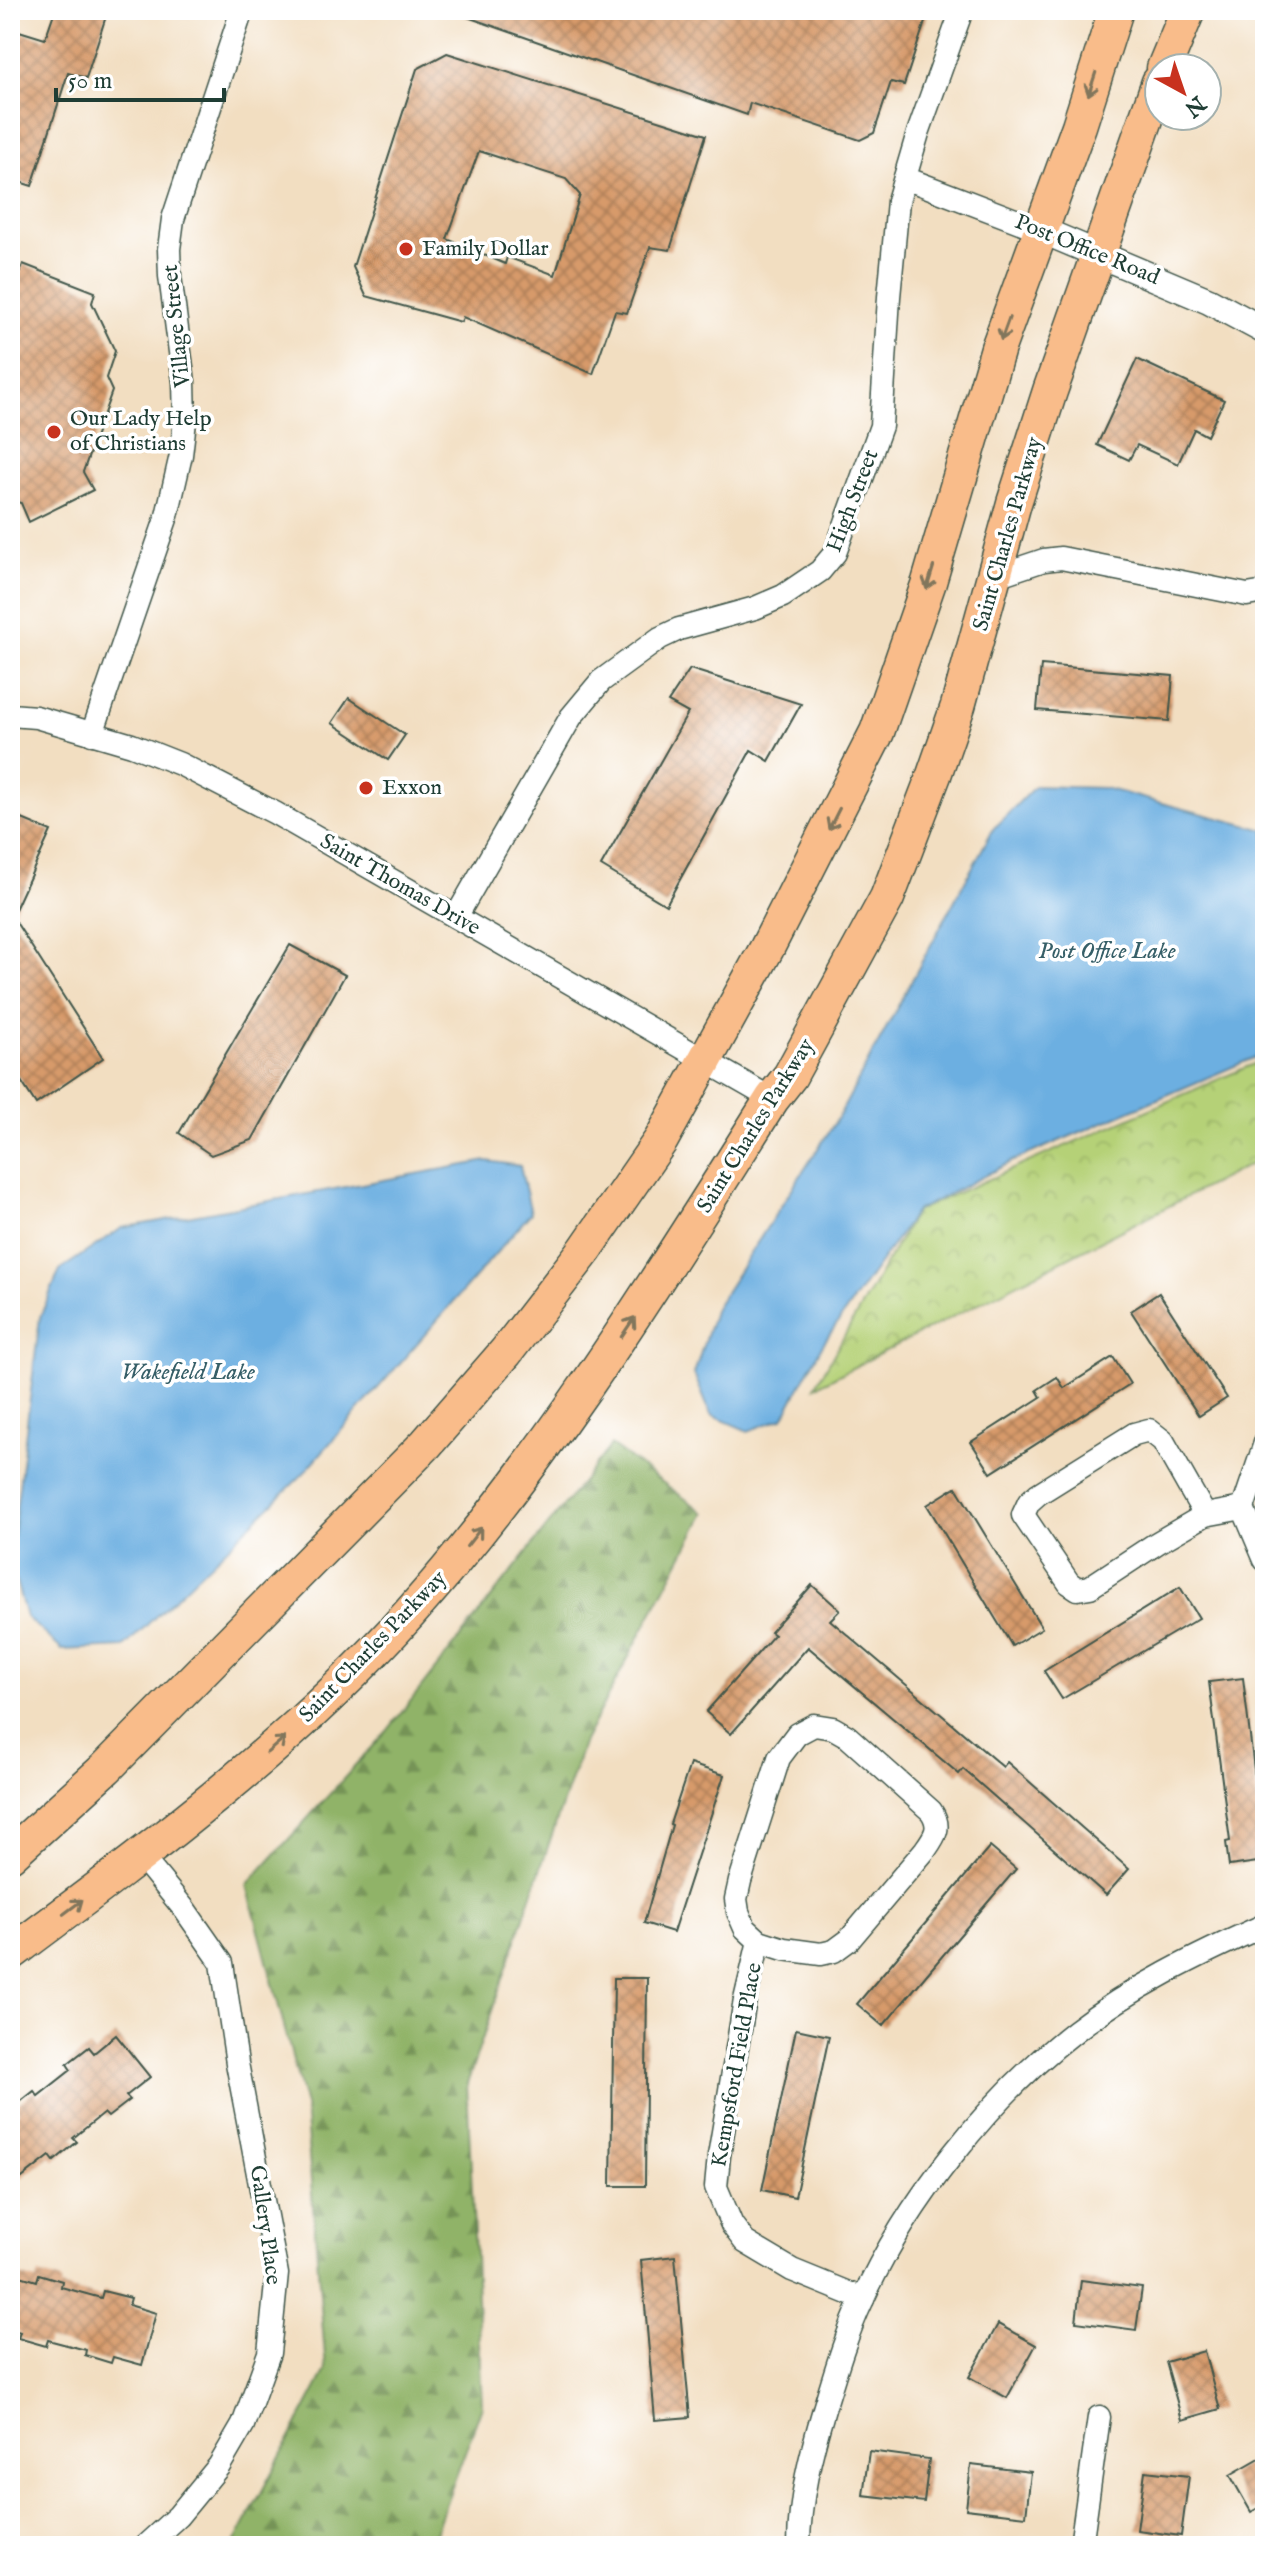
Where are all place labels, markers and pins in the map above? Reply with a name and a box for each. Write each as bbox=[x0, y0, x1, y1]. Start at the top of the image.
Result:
place label: Family Dollar bbox=[422, 235, 549, 263]
marker: Family Dollar bbox=[397, 240, 415, 258]
place label: Our Lady Help of Christians bbox=[70, 405, 212, 458]
marker: Our Lady Help of Christians bbox=[45, 423, 63, 441]
place label: Exxon bbox=[382, 774, 442, 802]
marker: Exxon bbox=[357, 779, 375, 797]

